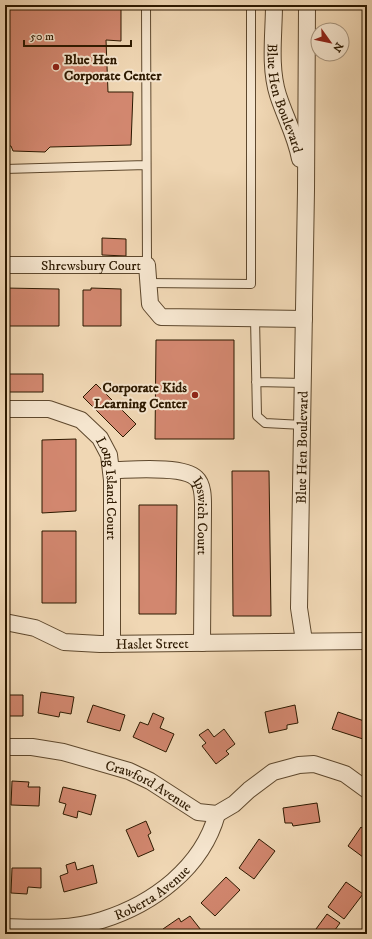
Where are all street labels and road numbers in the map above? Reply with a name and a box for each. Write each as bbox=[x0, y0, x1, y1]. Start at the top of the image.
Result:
street label: Blue Hen Boulevard bbox=[263, 43, 306, 155]
street label: Shrewsbury Court bbox=[41, 257, 142, 275]
street label: Blue Hen Boulevard bbox=[293, 391, 313, 504]
street label: Long Island Court bbox=[91, 434, 120, 540]
street label: Ipswich Court bbox=[188, 473, 211, 556]
street label: Haslet Street bbox=[116, 635, 189, 654]
street label: Crawford Avenue bbox=[103, 757, 195, 816]
street label: Roberta Avenue bbox=[112, 862, 194, 925]

